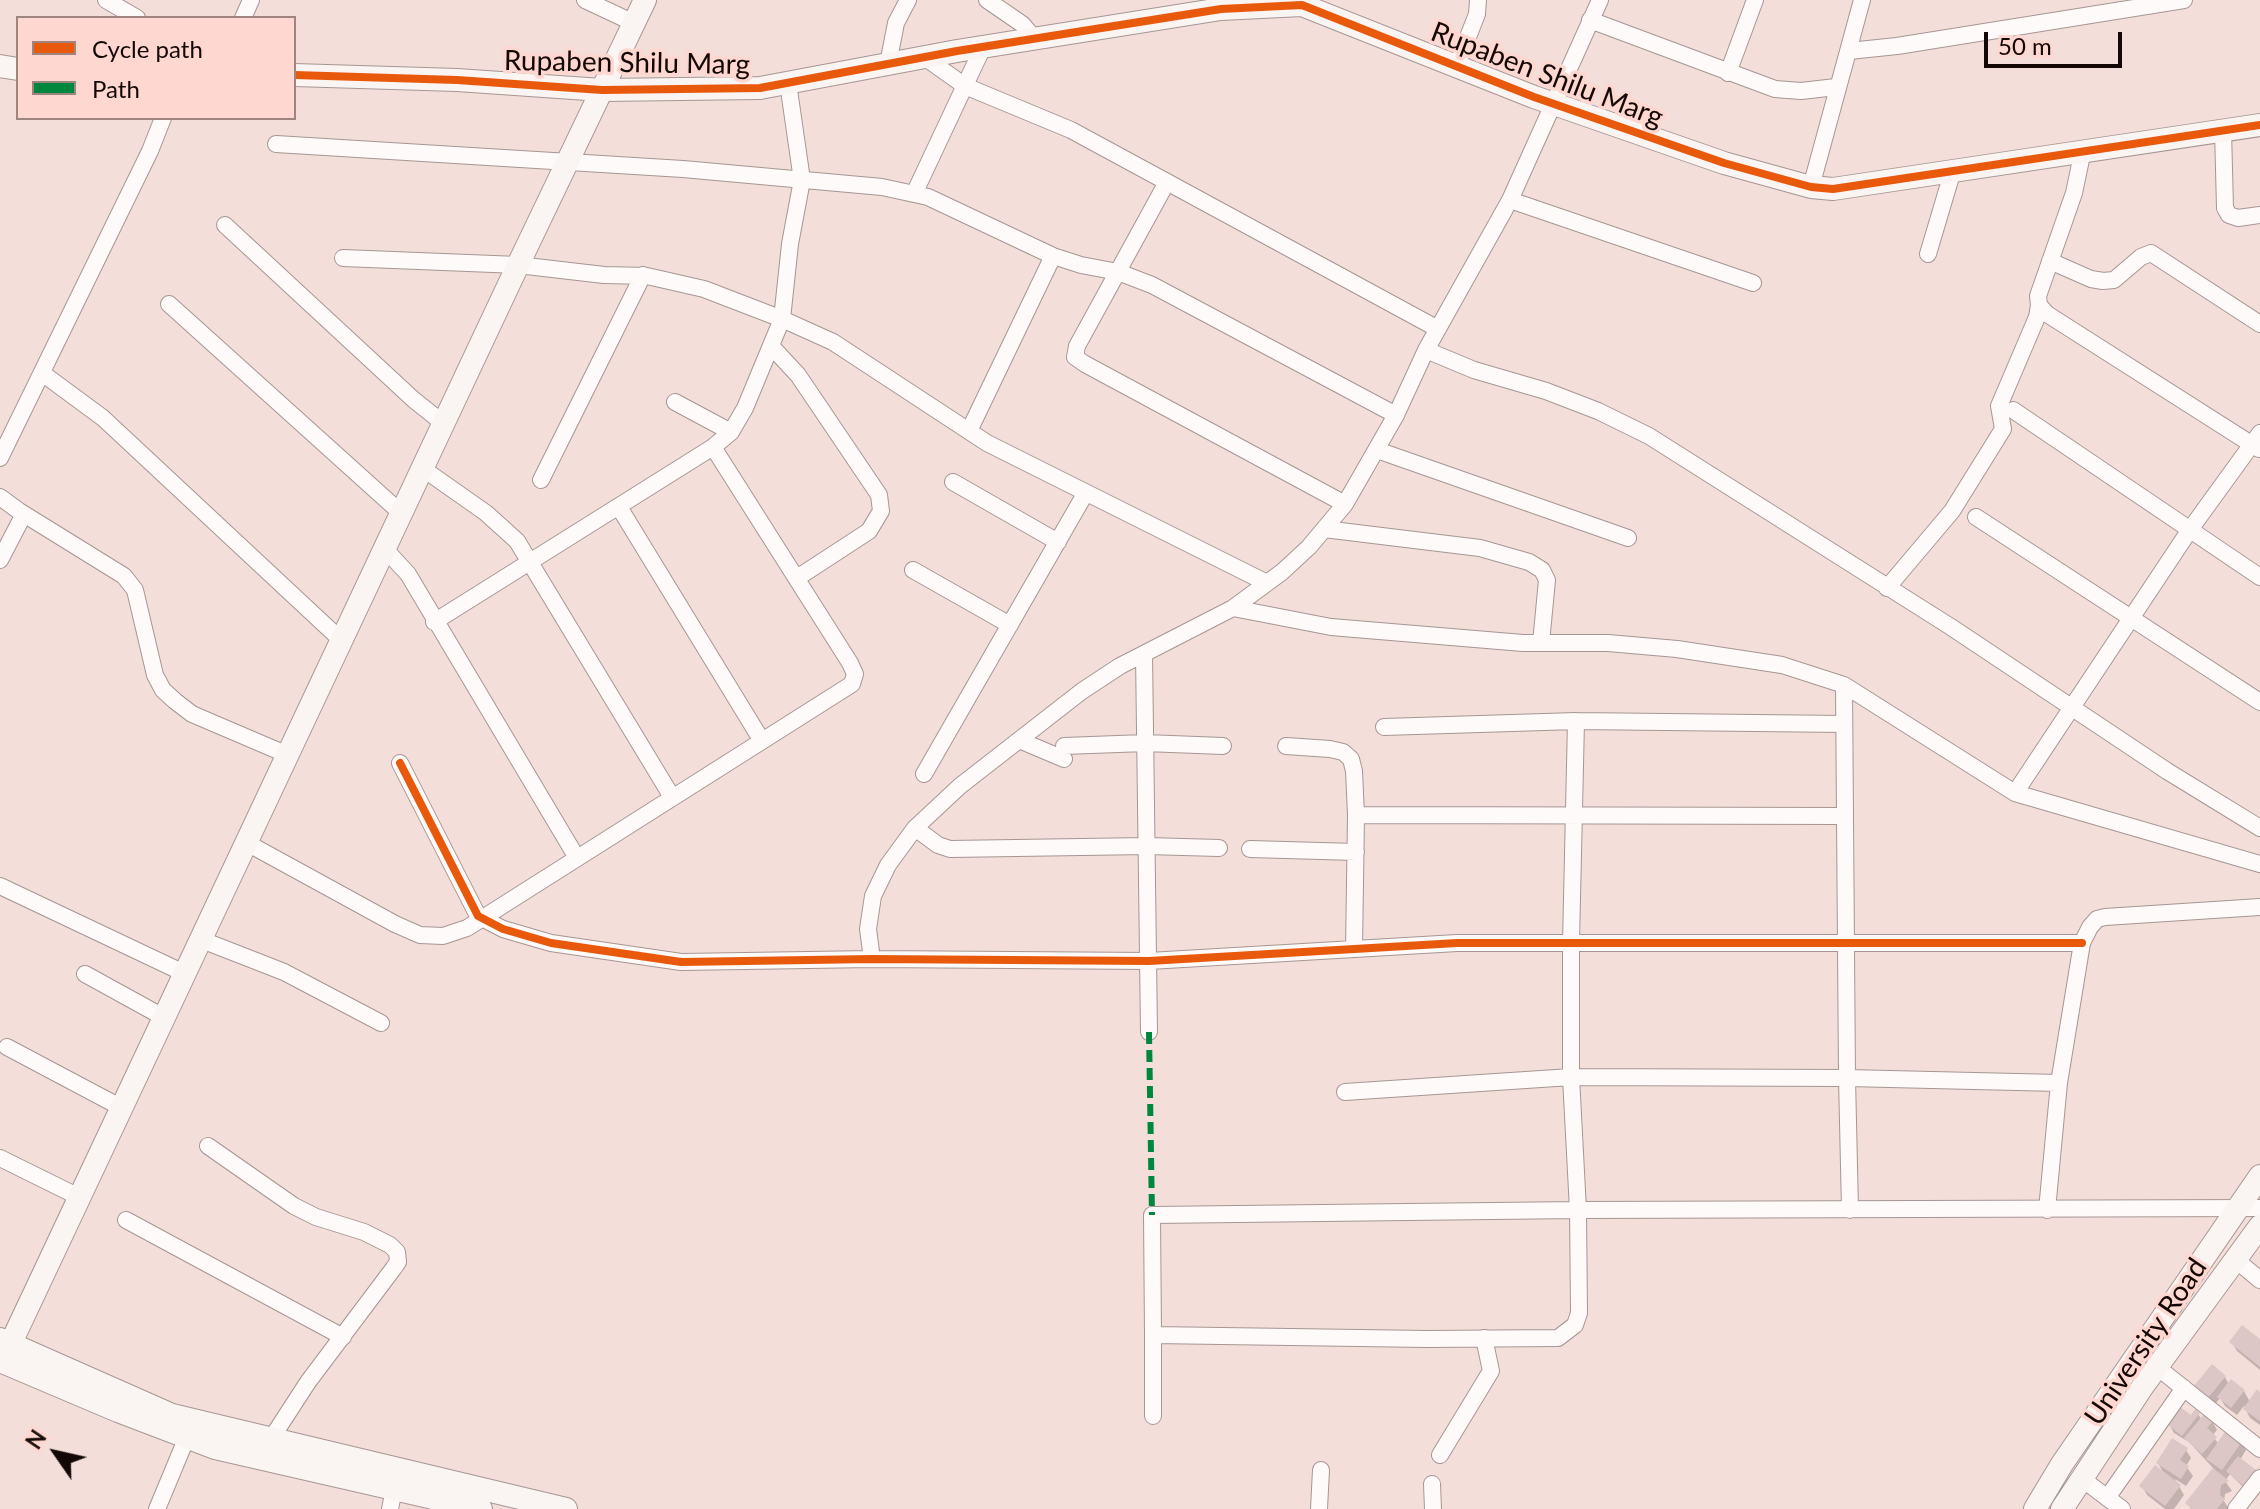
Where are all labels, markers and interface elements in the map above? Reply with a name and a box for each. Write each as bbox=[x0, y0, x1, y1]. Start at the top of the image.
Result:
street label: Rupaben Shilu Marg bbox=[1426, 15, 1668, 135]
legend bbox=[16, 16, 296, 120]
scale bar bbox=[1988, 16, 2126, 66]
text: 50 m bbox=[1998, 31, 2052, 60]
text: Cycle path bbox=[92, 34, 203, 63]
street label: Rupaben Shilu Marg bbox=[504, 44, 750, 82]
text: Path bbox=[92, 74, 140, 103]
street label: University Road bbox=[2078, 1252, 2214, 1432]
north arrow bbox=[16, 1413, 96, 1493]
text: N bbox=[20, 1425, 52, 1454]

